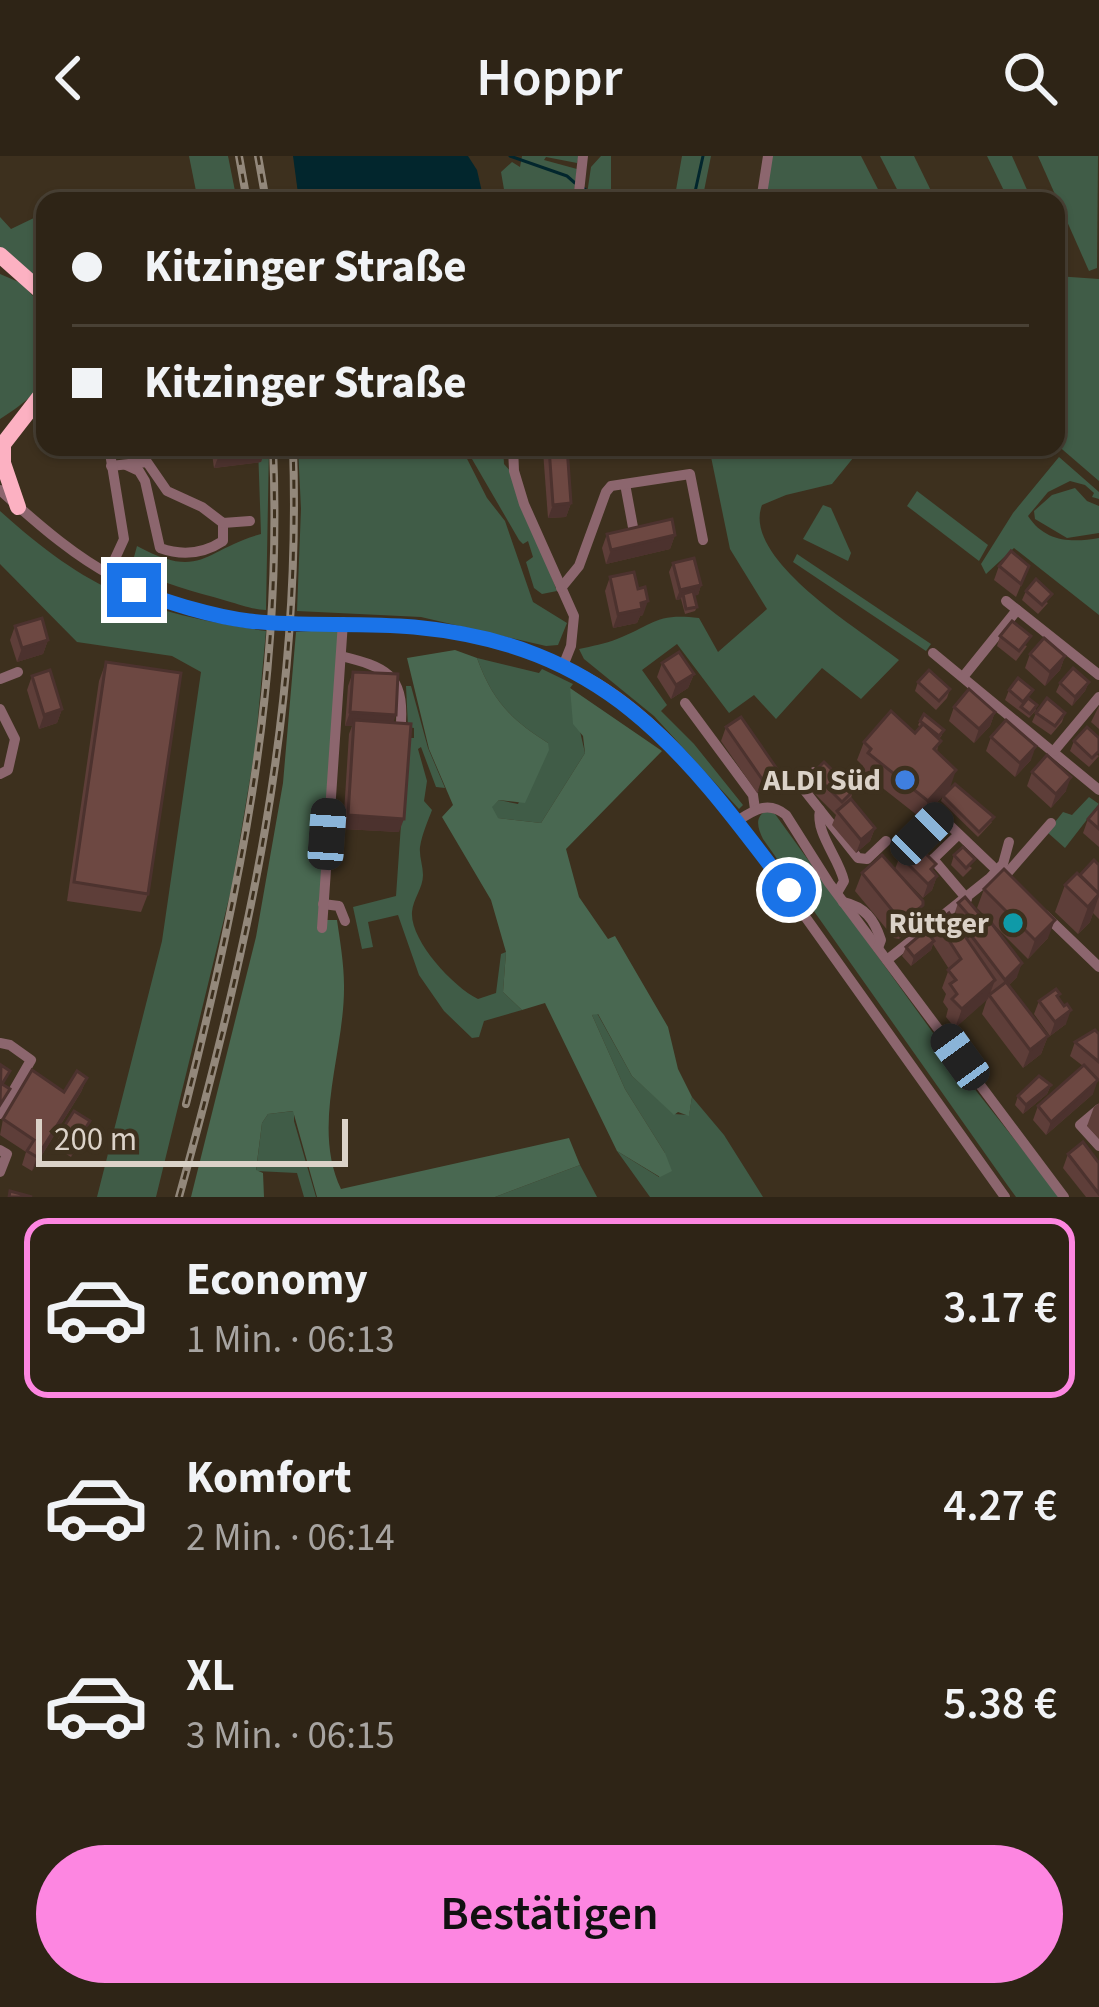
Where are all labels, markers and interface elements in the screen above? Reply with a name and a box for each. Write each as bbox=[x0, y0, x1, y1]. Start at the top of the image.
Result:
text: Hoppr bbox=[476, 40, 623, 117]
icon: back bbox=[36, 45, 102, 111]
icon: search bbox=[997, 45, 1063, 111]
text: Kitzinger Straße bbox=[144, 235, 467, 299]
text: Kitzinger Straße bbox=[144, 351, 467, 415]
route end bbox=[107, 563, 161, 617]
place label: ALDI Süd bbox=[762, 759, 881, 802]
marker: ALDI Süd bbox=[892, 767, 918, 793]
car bbox=[884, 796, 960, 872]
car bbox=[307, 797, 347, 871]
route start bbox=[762, 863, 816, 917]
place label: Rüttger bbox=[889, 902, 989, 945]
marker: Rüttger bbox=[1000, 910, 1026, 936]
car bbox=[924, 1017, 996, 1097]
scale bar bbox=[36, 1113, 348, 1166]
text: 200 m bbox=[54, 1116, 137, 1163]
text: Economy bbox=[186, 1248, 368, 1312]
icon: car bbox=[42, 1254, 150, 1362]
text: 3.17 € bbox=[943, 1276, 1057, 1340]
text: 1 Min. · 06:13 bbox=[186, 1312, 395, 1368]
text: Komfort bbox=[186, 1446, 351, 1510]
icon: car bbox=[42, 1452, 150, 1560]
text: 4.27 € bbox=[943, 1474, 1057, 1538]
text: 2 Min. · 06:14 bbox=[186, 1510, 395, 1566]
text: XL bbox=[186, 1644, 235, 1708]
icon: car bbox=[42, 1650, 150, 1758]
text: 5.38 € bbox=[943, 1672, 1057, 1736]
text: 3 Min. · 06:15 bbox=[186, 1708, 395, 1764]
button: Bestätigen bbox=[36, 1845, 1063, 1983]

